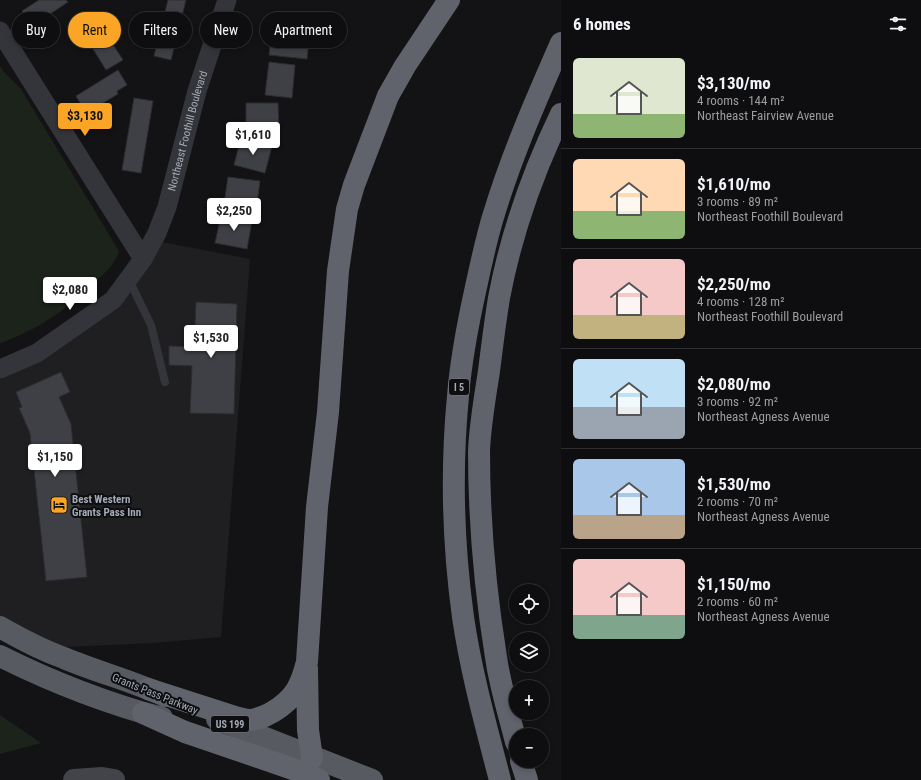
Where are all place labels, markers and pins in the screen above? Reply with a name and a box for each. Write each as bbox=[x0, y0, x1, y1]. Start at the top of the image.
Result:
pin: $3,130 bbox=[52, 103, 118, 137]
pin: $1,610 bbox=[220, 122, 286, 156]
pin: $2,250 bbox=[201, 198, 267, 232]
pin: $2,080 bbox=[37, 277, 103, 311]
pin: $1,530 bbox=[178, 325, 244, 359]
pin: $1,150 bbox=[22, 444, 88, 478]
place label: Best Western Grants Pass Inn bbox=[72, 493, 141, 519]
hotel icon: Best Western Grants Pass Inn bbox=[49, 495, 69, 515]

